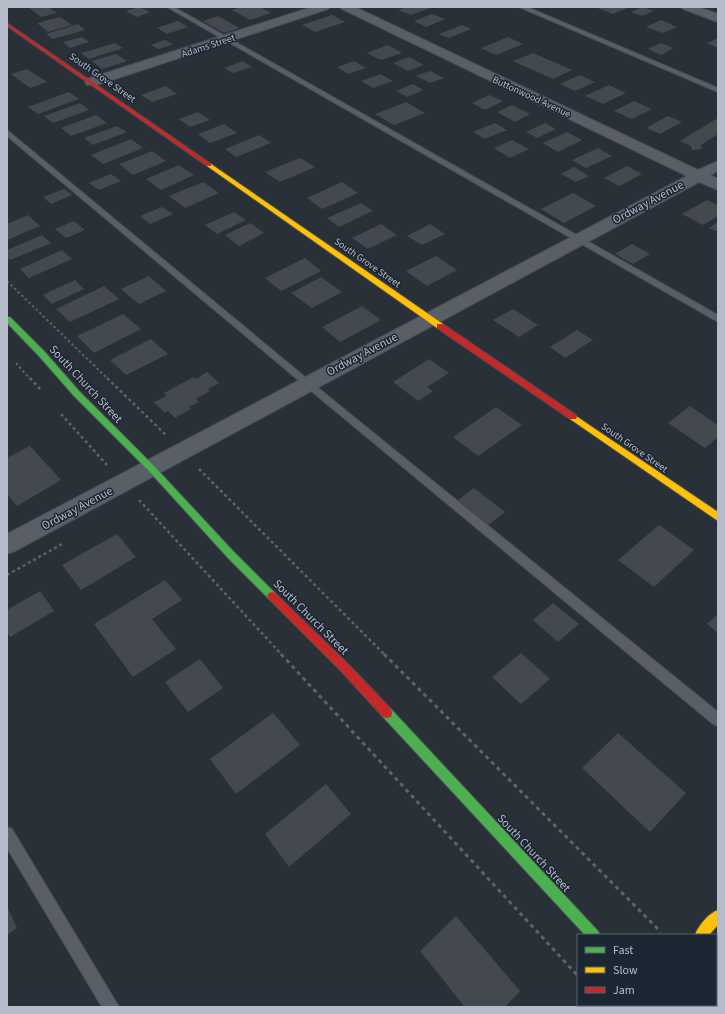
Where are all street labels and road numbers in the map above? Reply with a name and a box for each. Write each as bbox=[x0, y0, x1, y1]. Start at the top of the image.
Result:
street label: Adams Street bbox=[180, 31, 237, 61]
street label: South Grove Street bbox=[66, 50, 139, 106]
street label: Buttonwood Avenue bbox=[490, 73, 573, 121]
street label: Ordway Avenue bbox=[610, 177, 687, 228]
street label: South Grove Street bbox=[331, 235, 404, 291]
street label: Ordway Avenue bbox=[324, 329, 401, 380]
street label: South Church Street bbox=[45, 342, 126, 427]
street label: South Grove Street bbox=[598, 420, 671, 476]
street label: Ordway Avenue bbox=[39, 483, 116, 534]
street label: South Church Street bbox=[269, 576, 352, 659]
street label: South Church Street bbox=[493, 811, 574, 896]

